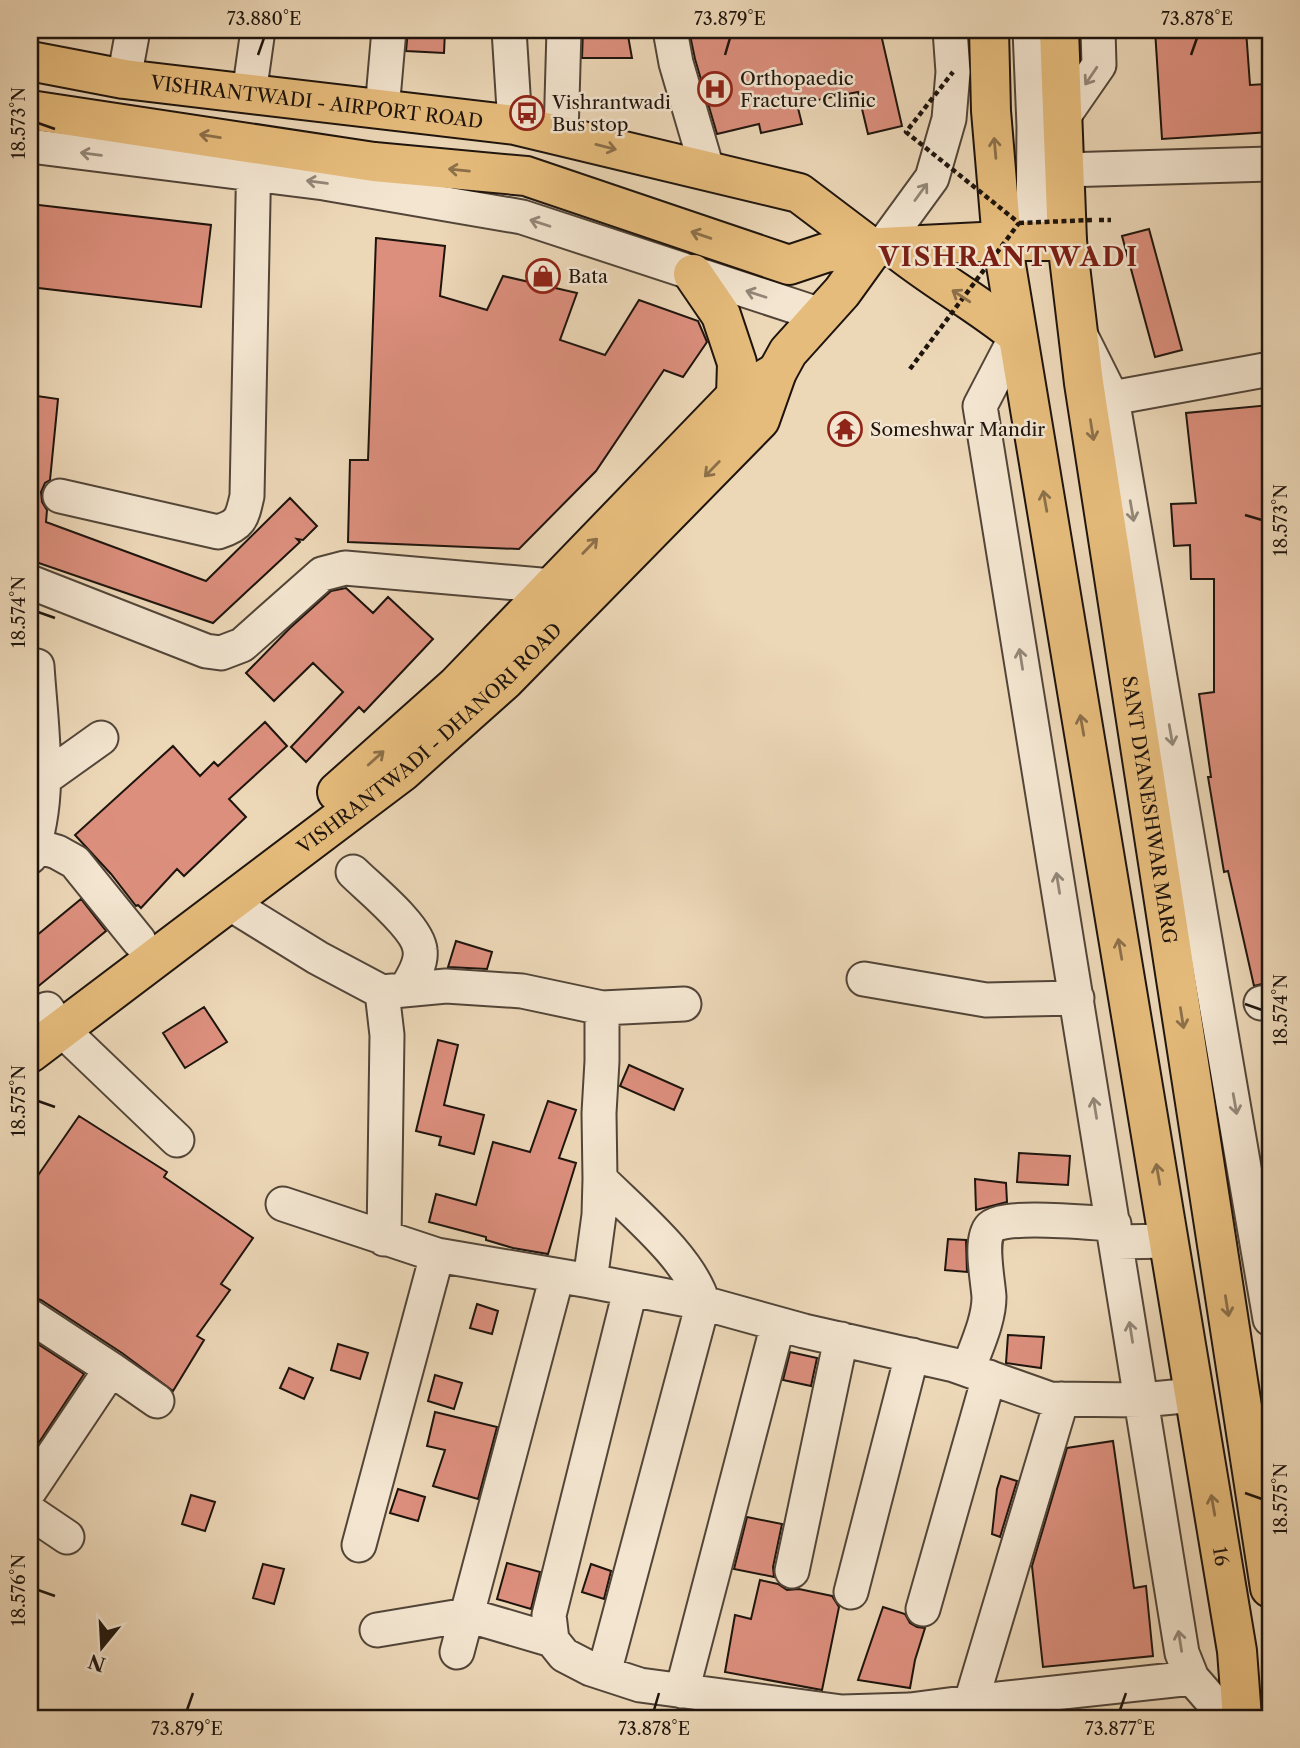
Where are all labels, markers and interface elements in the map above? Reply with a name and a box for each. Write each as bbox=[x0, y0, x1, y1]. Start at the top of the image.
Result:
text: 73.880°E bbox=[227, 8, 301, 30]
text: 73.879°E bbox=[694, 8, 766, 30]
text: 73.878°E bbox=[1161, 8, 1233, 30]
one-way arrow bbox=[1084, 66, 1098, 86]
place label: Orthopaedic Fracture Clinic bbox=[740, 67, 876, 112]
hospital icon: Orthopaedic Fracture Clinic bbox=[696, 70, 734, 108]
street label: VISHRANTWADI - AIRPORT ROAD bbox=[149, 71, 484, 133]
text: 18.573°N bbox=[8, 87, 30, 159]
place label: Vishrantwadi Bus stop bbox=[551, 91, 671, 136]
bus stop icon: Vishrantwadi Bus stop bbox=[508, 94, 546, 132]
one-way arrow bbox=[199, 129, 221, 142]
one-way arrow bbox=[988, 137, 1001, 160]
one-way arrow bbox=[594, 141, 616, 154]
one-way arrow bbox=[80, 147, 103, 160]
one-way arrow bbox=[448, 163, 471, 176]
one-way arrow bbox=[306, 175, 329, 188]
one-way arrow bbox=[914, 183, 928, 202]
one-way arrow bbox=[530, 216, 552, 228]
one-way arrow bbox=[691, 228, 713, 240]
district label: VISHRANTWADI bbox=[878, 241, 1139, 273]
shop icon: Bata bbox=[524, 257, 562, 295]
place label: Bata bbox=[568, 265, 608, 288]
one-way arrow bbox=[746, 287, 768, 300]
one-way arrow bbox=[952, 289, 971, 303]
temple icon: Someshwar Mandir bbox=[826, 410, 864, 448]
place label: Someshwar Mandir bbox=[870, 418, 1045, 441]
one-way arrow bbox=[1086, 418, 1099, 441]
one-way arrow bbox=[704, 460, 721, 477]
text: 18.573°N bbox=[1270, 484, 1292, 556]
one-way arrow bbox=[1038, 490, 1051, 513]
one-way arrow bbox=[1126, 499, 1139, 522]
one-way arrow bbox=[582, 538, 599, 555]
text: 18.574°N bbox=[8, 576, 30, 648]
street label: VISHRANTWADI - DHANORI ROAD bbox=[292, 618, 566, 859]
one-way arrow bbox=[1014, 648, 1027, 670]
street label: SANT DYANESHWAR MARG bbox=[1118, 674, 1182, 945]
one-way arrow bbox=[1075, 714, 1088, 737]
one-way arrow bbox=[1165, 723, 1178, 746]
one-way arrow bbox=[367, 750, 385, 766]
one-way arrow bbox=[1051, 872, 1064, 895]
one-way arrow bbox=[1113, 939, 1126, 961]
text: 18.574°N bbox=[1270, 974, 1292, 1046]
one-way arrow bbox=[1176, 1007, 1189, 1029]
text: 18.575°N bbox=[8, 1065, 30, 1137]
one-way arrow bbox=[1229, 1092, 1242, 1115]
one-way arrow bbox=[1088, 1097, 1101, 1119]
one-way arrow bbox=[1151, 1163, 1164, 1186]
one-way arrow bbox=[1221, 1294, 1234, 1317]
one-way arrow bbox=[1124, 1321, 1137, 1344]
text: 18.575°N bbox=[1270, 1463, 1292, 1535]
one-way arrow bbox=[1206, 1494, 1219, 1517]
street label: 16 bbox=[1208, 1545, 1234, 1568]
text: 18.576°N bbox=[8, 1554, 30, 1626]
north arrow bbox=[66, 1612, 136, 1682]
one-way arrow bbox=[1173, 1630, 1186, 1652]
text: N bbox=[85, 1649, 108, 1676]
text: 73.879°E bbox=[151, 1718, 223, 1740]
text: 73.878°E bbox=[618, 1718, 690, 1740]
text: 73.877°E bbox=[1085, 1718, 1155, 1740]

